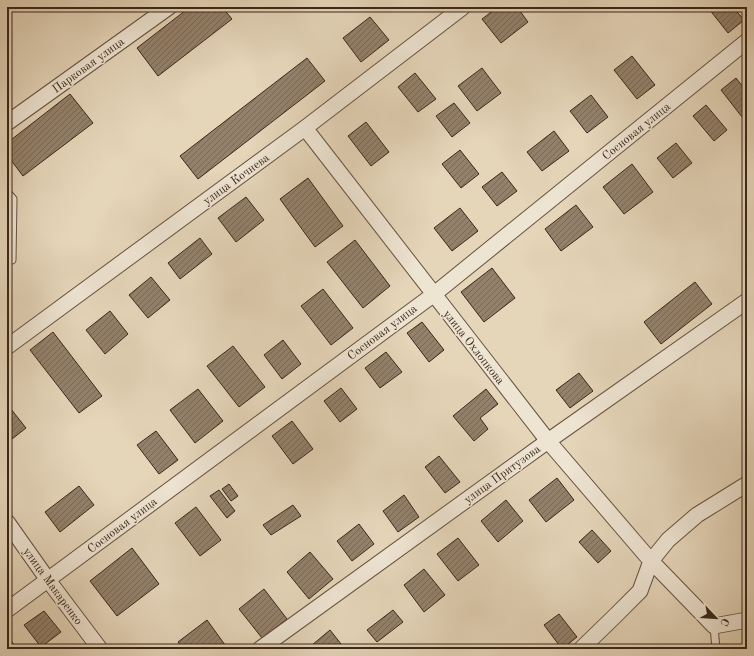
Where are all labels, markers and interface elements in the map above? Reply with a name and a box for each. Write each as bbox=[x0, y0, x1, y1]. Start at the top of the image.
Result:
street label: Парковая улица bbox=[50, 36, 127, 96]
street label: Сосновая улица bbox=[600, 101, 673, 163]
street label: улица Кочнева bbox=[201, 152, 272, 208]
street label: Сосновая улица bbox=[346, 303, 420, 363]
street label: улица Охлопкова bbox=[440, 308, 506, 387]
street label: улица Притузова bbox=[462, 443, 543, 506]
street label: Сосновая улица bbox=[86, 496, 160, 556]
street label: улица Макаренко bbox=[20, 546, 84, 627]
north arrow bbox=[696, 598, 736, 638]
text: С bbox=[717, 616, 730, 627]

